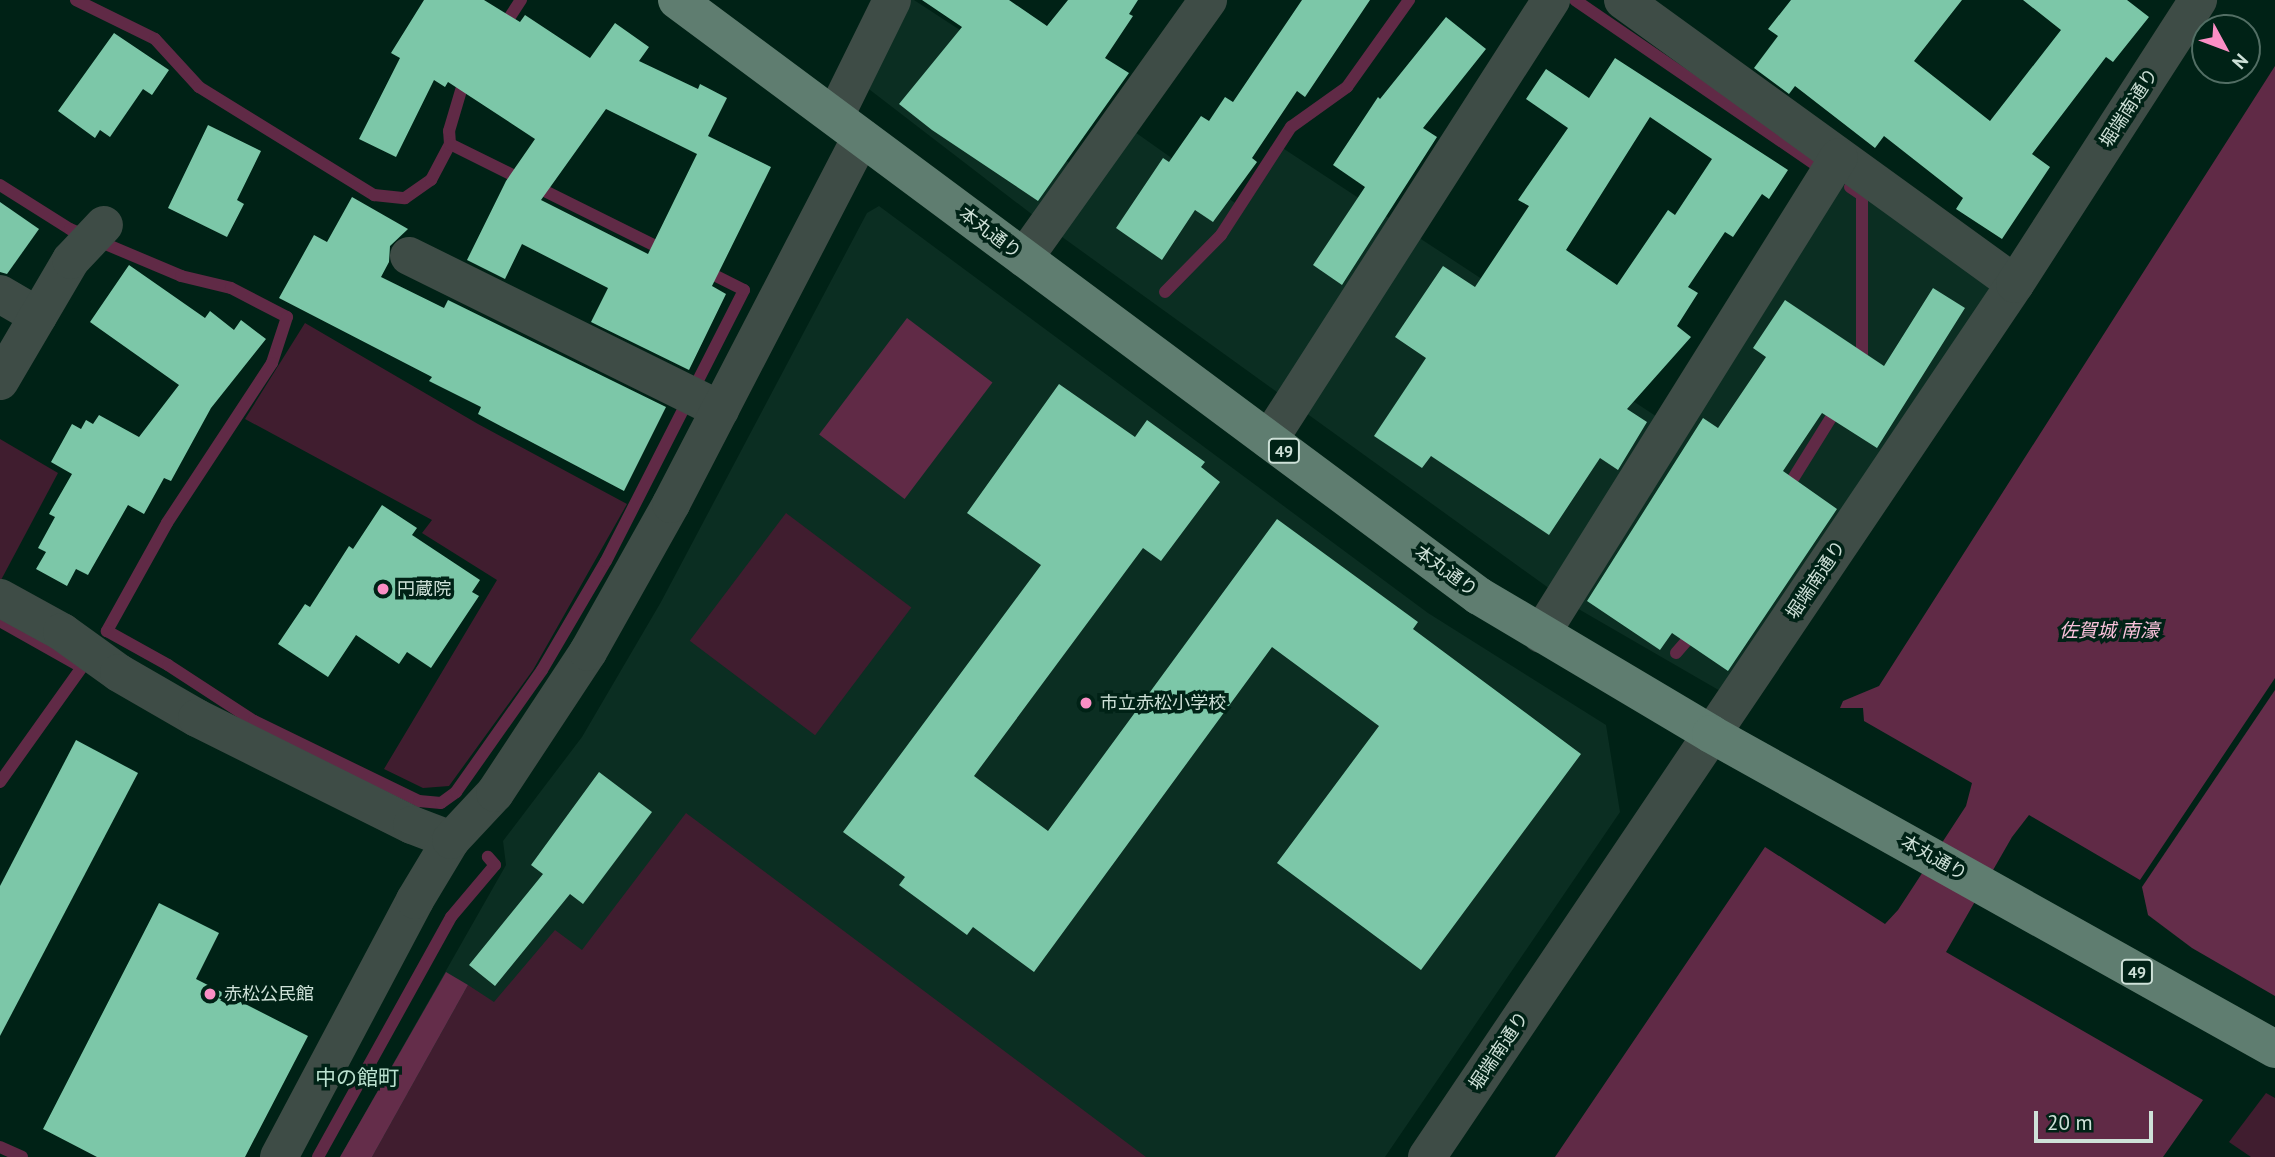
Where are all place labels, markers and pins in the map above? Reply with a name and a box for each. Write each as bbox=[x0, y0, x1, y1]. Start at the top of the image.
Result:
place label: 円蔵院 bbox=[397, 578, 451, 600]
marker: 円蔵院 bbox=[375, 581, 391, 597]
place label: 市立赤松小学校 bbox=[1100, 692, 1226, 714]
marker: 市立赤松小学校 bbox=[1078, 695, 1094, 711]
place label: 赤松公民館 bbox=[224, 983, 314, 1005]
marker: 赤松公民館 bbox=[202, 986, 218, 1002]

